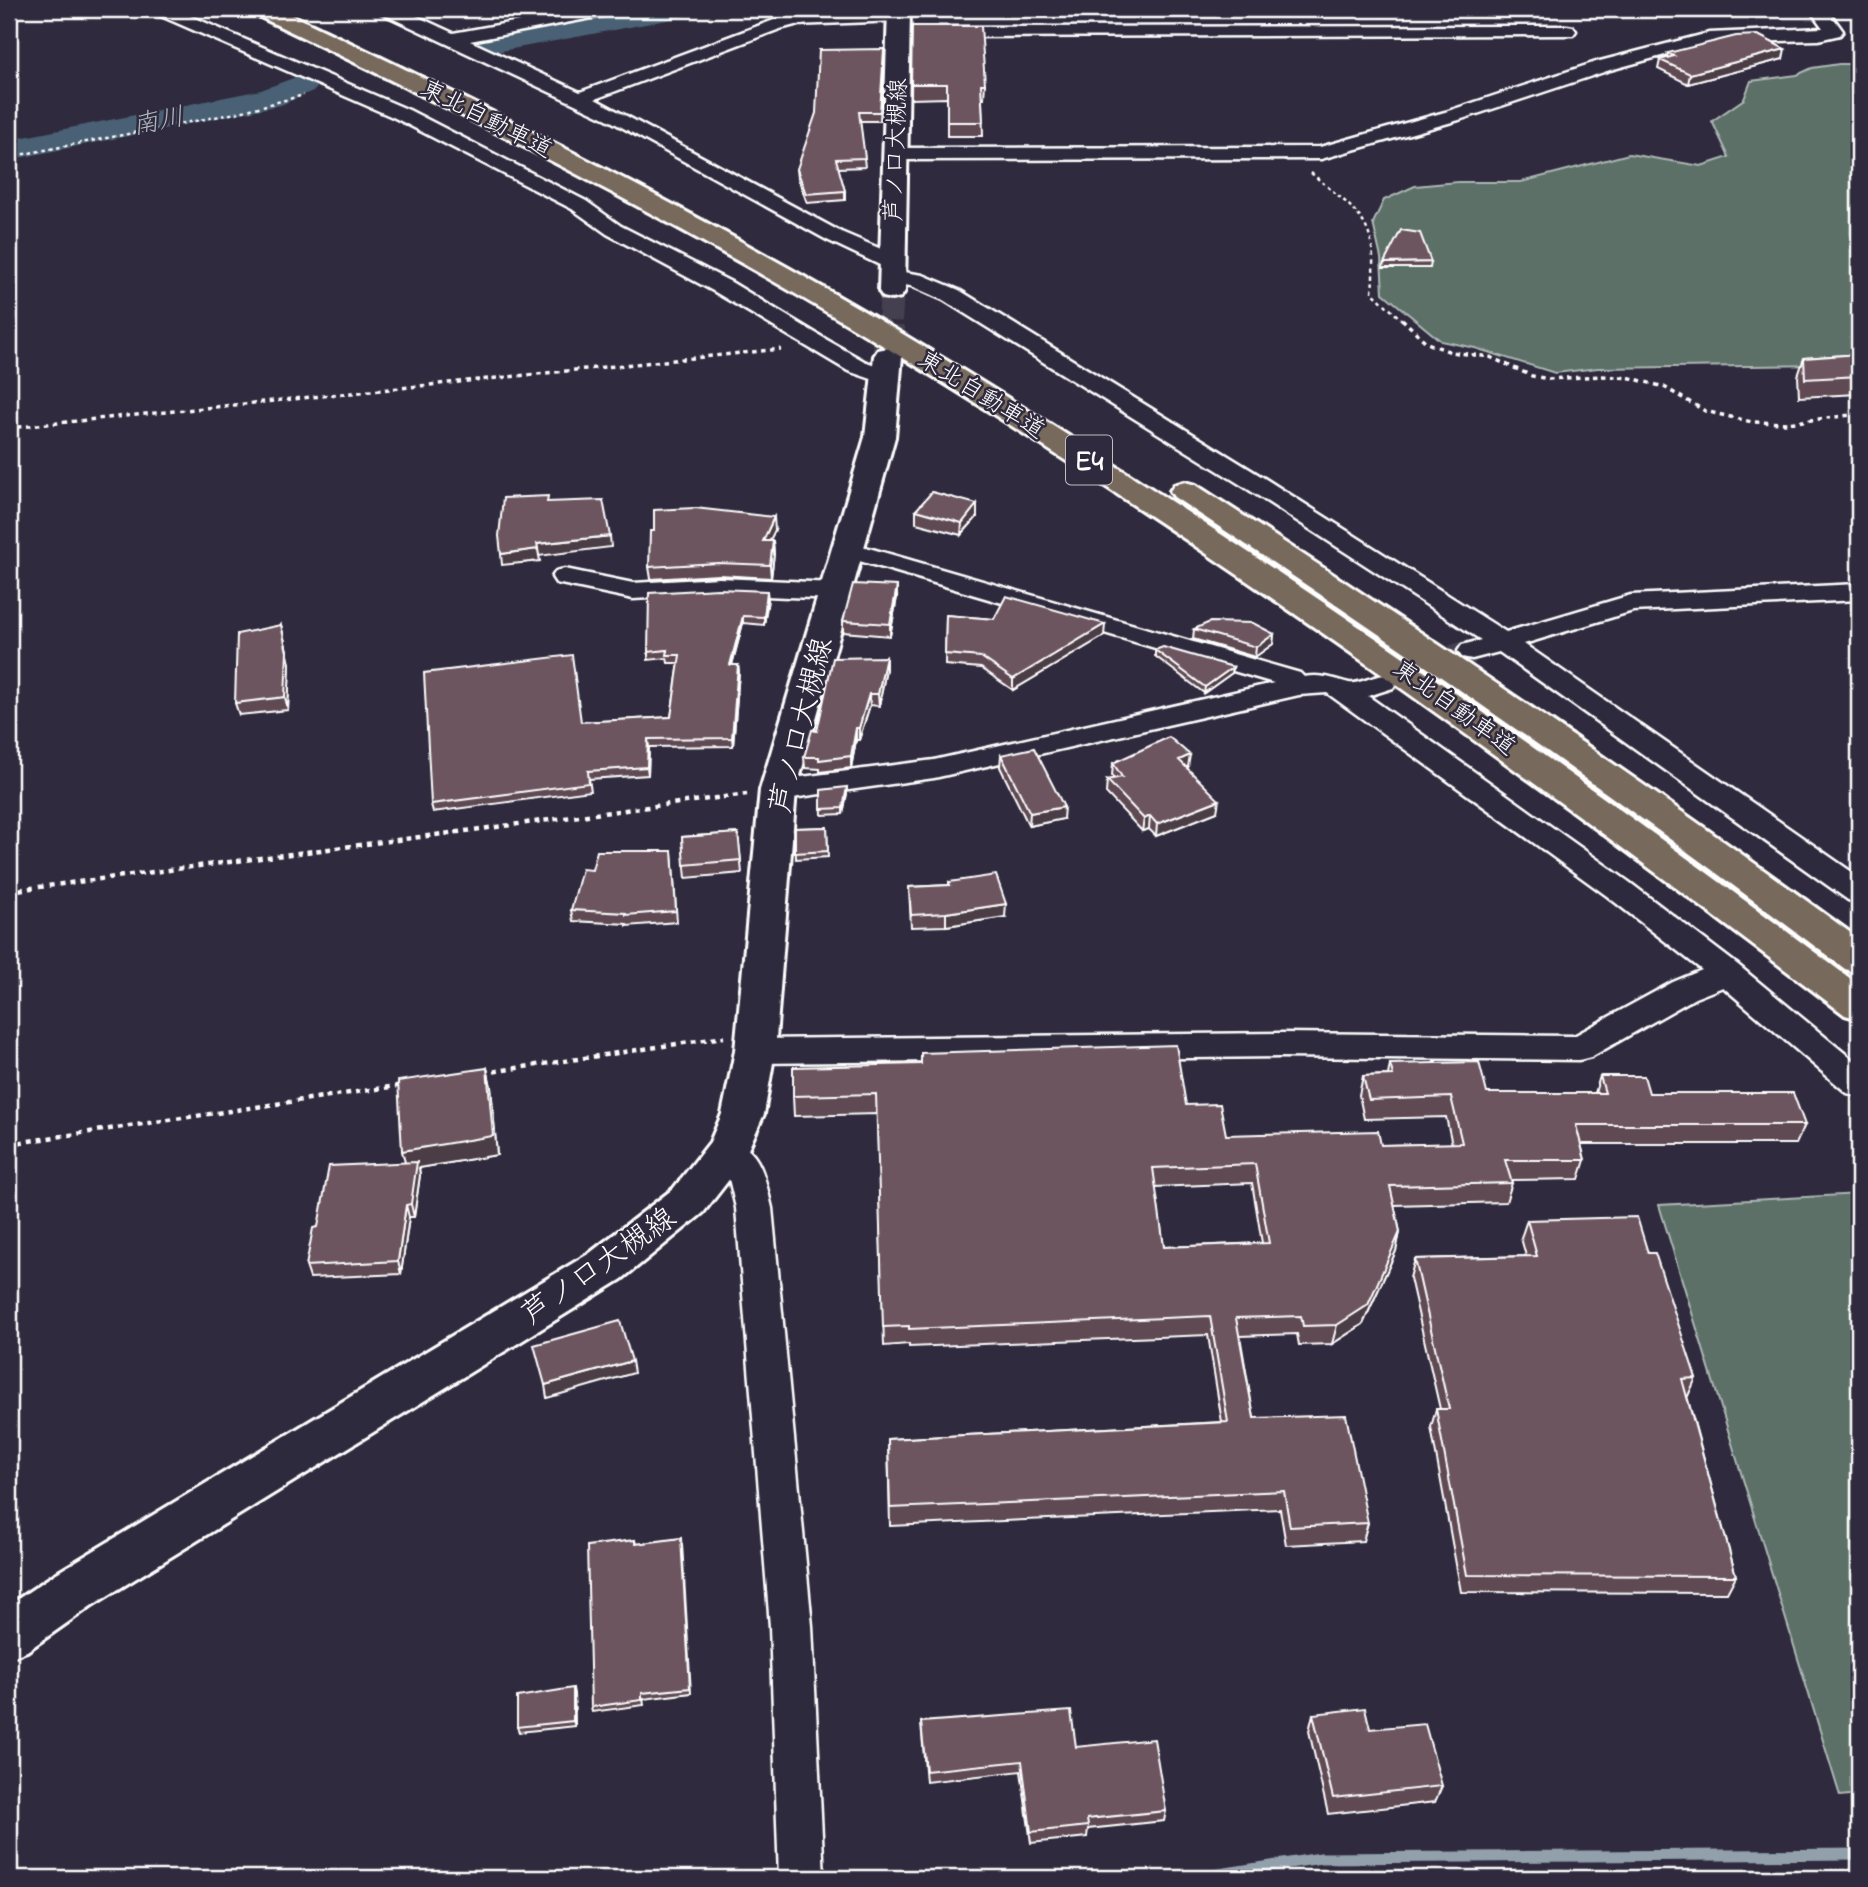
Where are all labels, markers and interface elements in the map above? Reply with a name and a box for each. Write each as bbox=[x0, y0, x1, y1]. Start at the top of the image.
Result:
street label: 東北自動車道 bbox=[414, 72, 558, 169]
street label: 芦ノ口大槻線 bbox=[877, 78, 918, 223]
water label: 南川 bbox=[129, 99, 188, 147]
street label: 東北自動車道 bbox=[910, 343, 1051, 449]
road number: E4 bbox=[1066, 435, 1112, 484]
street label: 芦ノ口大槻線 bbox=[760, 633, 846, 818]
street label: 東北自動車道 bbox=[1385, 653, 1522, 766]
street label: 芦ノ口大槻線 bbox=[513, 1198, 686, 1337]

